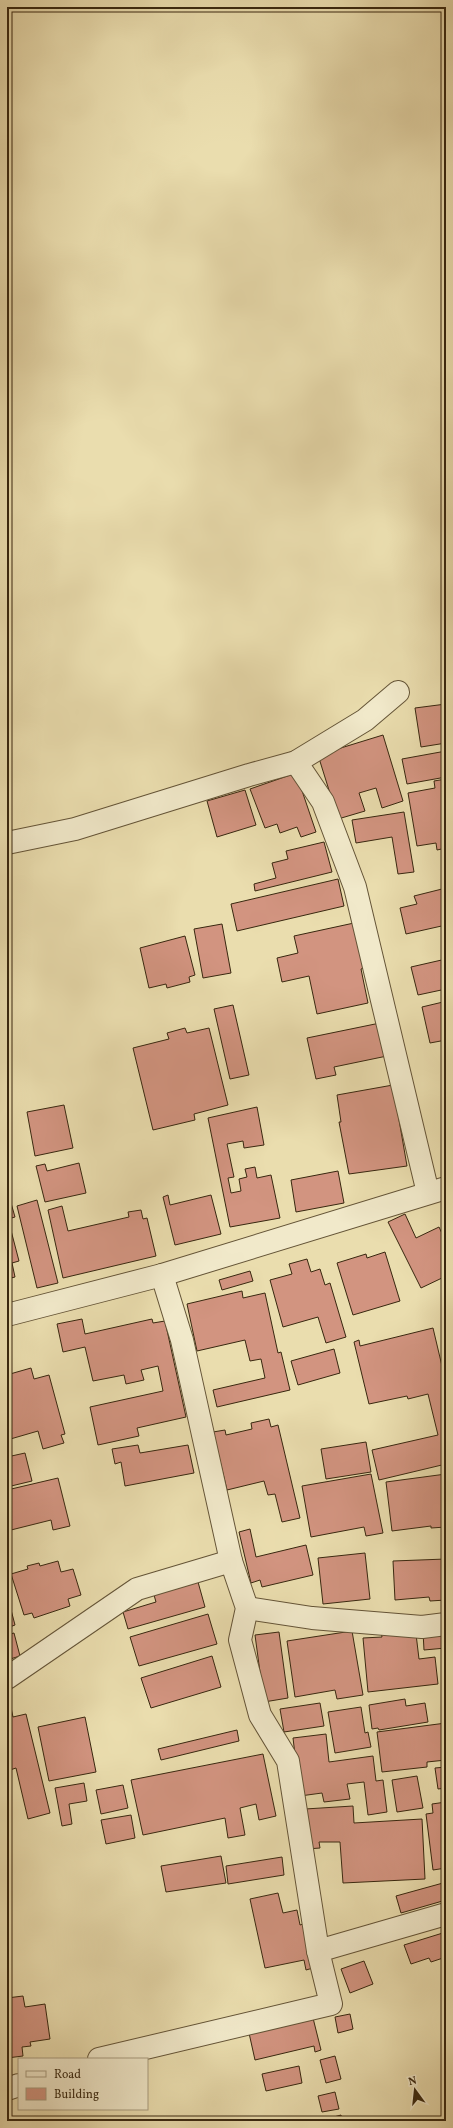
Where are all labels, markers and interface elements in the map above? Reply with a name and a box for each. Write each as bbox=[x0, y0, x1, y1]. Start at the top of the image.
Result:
legend bbox=[18, 2058, 148, 2110]
text: Road bbox=[54, 2067, 81, 2083]
north arrow bbox=[395, 2070, 435, 2110]
text: N bbox=[407, 2074, 419, 2090]
text: Building bbox=[54, 2087, 99, 2103]

